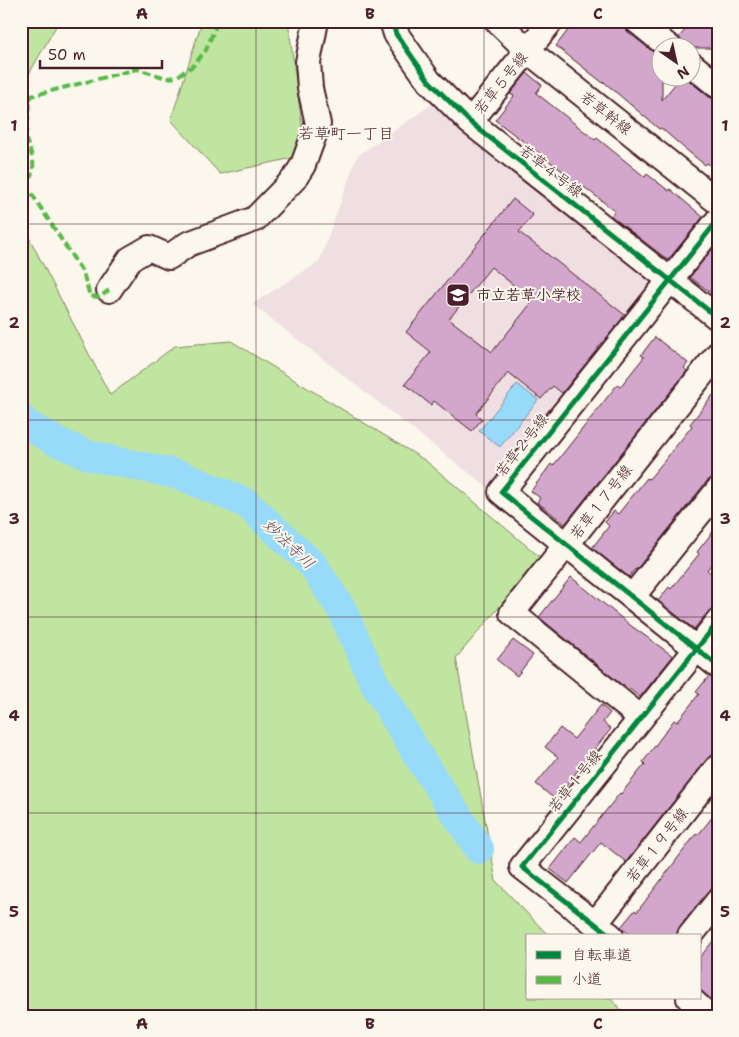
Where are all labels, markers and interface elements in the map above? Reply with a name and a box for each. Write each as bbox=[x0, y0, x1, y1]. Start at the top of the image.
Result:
text: A bbox=[136, 3, 148, 24]
text: B bbox=[365, 3, 375, 24]
text: C bbox=[593, 3, 603, 24]
scale bar bbox=[40, 38, 162, 70]
north arrow bbox=[652, 38, 702, 88]
text: 50 m bbox=[48, 45, 86, 65]
street label: 若草５号線 bbox=[470, 48, 532, 118]
text: N bbox=[674, 62, 693, 83]
street label: 若草幹線 bbox=[576, 87, 636, 139]
text: 1 bbox=[10, 115, 18, 136]
text: 1 bbox=[721, 115, 729, 136]
district label: 若草町一丁目 bbox=[298, 123, 394, 144]
street label: 若草４号線 bbox=[515, 140, 587, 202]
school or university icon: 市立若草小学校 bbox=[445, 282, 471, 308]
place label: 市立若草小学校 bbox=[476, 285, 581, 305]
text: 2 bbox=[8, 312, 20, 333]
text: 2 bbox=[719, 312, 731, 333]
street label: 若草２号線 bbox=[491, 409, 553, 481]
street label: 若草１７号線 bbox=[565, 460, 637, 544]
text: 3 bbox=[8, 508, 20, 529]
text: 3 bbox=[719, 508, 731, 529]
water label: 妙法寺川 bbox=[259, 514, 319, 574]
text: 4 bbox=[8, 705, 20, 726]
text: 4 bbox=[719, 705, 731, 726]
street label: 若草１号線 bbox=[544, 746, 606, 816]
street label: 若草１９号線 bbox=[621, 803, 693, 887]
text: 5 bbox=[9, 901, 19, 922]
text: 5 bbox=[720, 901, 730, 922]
legend bbox=[526, 934, 702, 1000]
text: 自転車道 bbox=[572, 945, 632, 965]
text: 小道 bbox=[572, 969, 602, 989]
text: A bbox=[136, 1013, 148, 1034]
text: B bbox=[365, 1013, 375, 1034]
text: C bbox=[593, 1013, 603, 1034]

